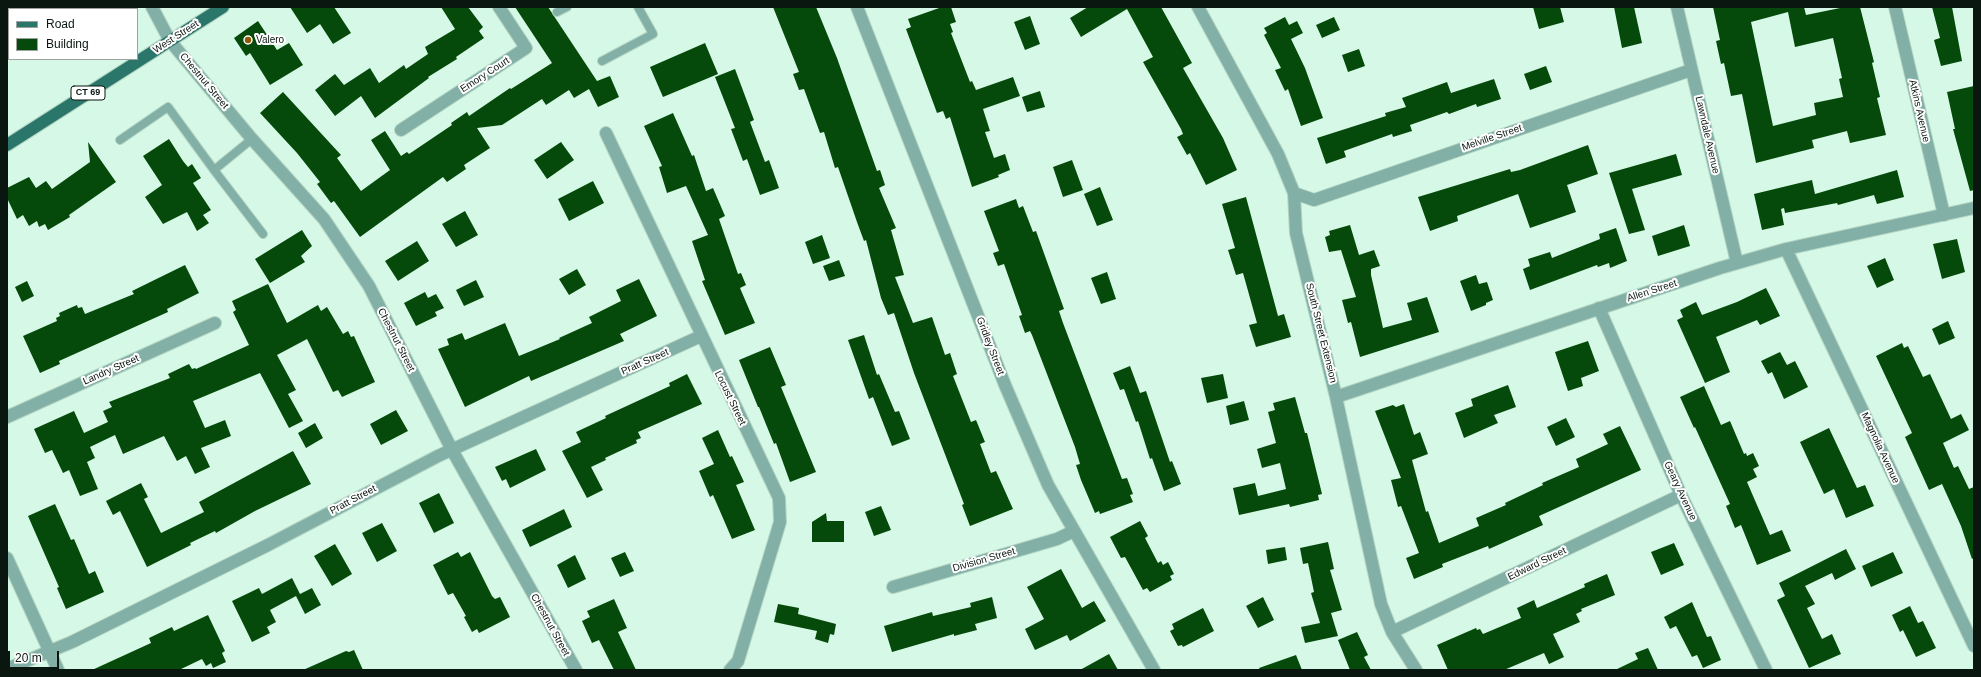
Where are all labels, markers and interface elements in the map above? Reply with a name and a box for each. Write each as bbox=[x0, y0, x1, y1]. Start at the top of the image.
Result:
legend bbox=[8, 8, 138, 60]
text: Road bbox=[46, 17, 75, 31]
street label: West Street bbox=[151, 18, 201, 56]
place label: Valero bbox=[256, 34, 284, 46]
marker: Valero bbox=[243, 35, 253, 45]
text: Building bbox=[46, 37, 89, 51]
street label: Chestnut Street bbox=[177, 51, 231, 111]
street label: Emory Court bbox=[458, 55, 512, 95]
street label: Atkins Avenue bbox=[1906, 79, 1932, 143]
road number: CT 69 bbox=[71, 86, 105, 100]
street label: Lawndale Avenue bbox=[1692, 95, 1722, 175]
street label: Melville Street bbox=[1460, 122, 1524, 154]
street label: Allen Street bbox=[1626, 277, 1678, 305]
street label: South Street Extension bbox=[1303, 282, 1339, 384]
street label: Chestnut Street bbox=[375, 306, 417, 374]
street label: Gridley Street bbox=[973, 315, 1007, 377]
street label: Pratt Street bbox=[619, 346, 671, 378]
street label: Landry Street bbox=[81, 352, 141, 388]
street label: Locust Street bbox=[712, 369, 748, 427]
street label: Magnolia Avenue bbox=[1858, 411, 1902, 485]
street label: Geary Avenue bbox=[1661, 460, 1699, 522]
street label: Pratt Street bbox=[328, 483, 378, 517]
street label: Division Street bbox=[951, 545, 1017, 575]
street label: Edward Street bbox=[1506, 545, 1568, 583]
street label: Chestnut Street bbox=[528, 592, 572, 658]
scale bar bbox=[10, 643, 61, 669]
text: 20 m bbox=[15, 651, 42, 665]

